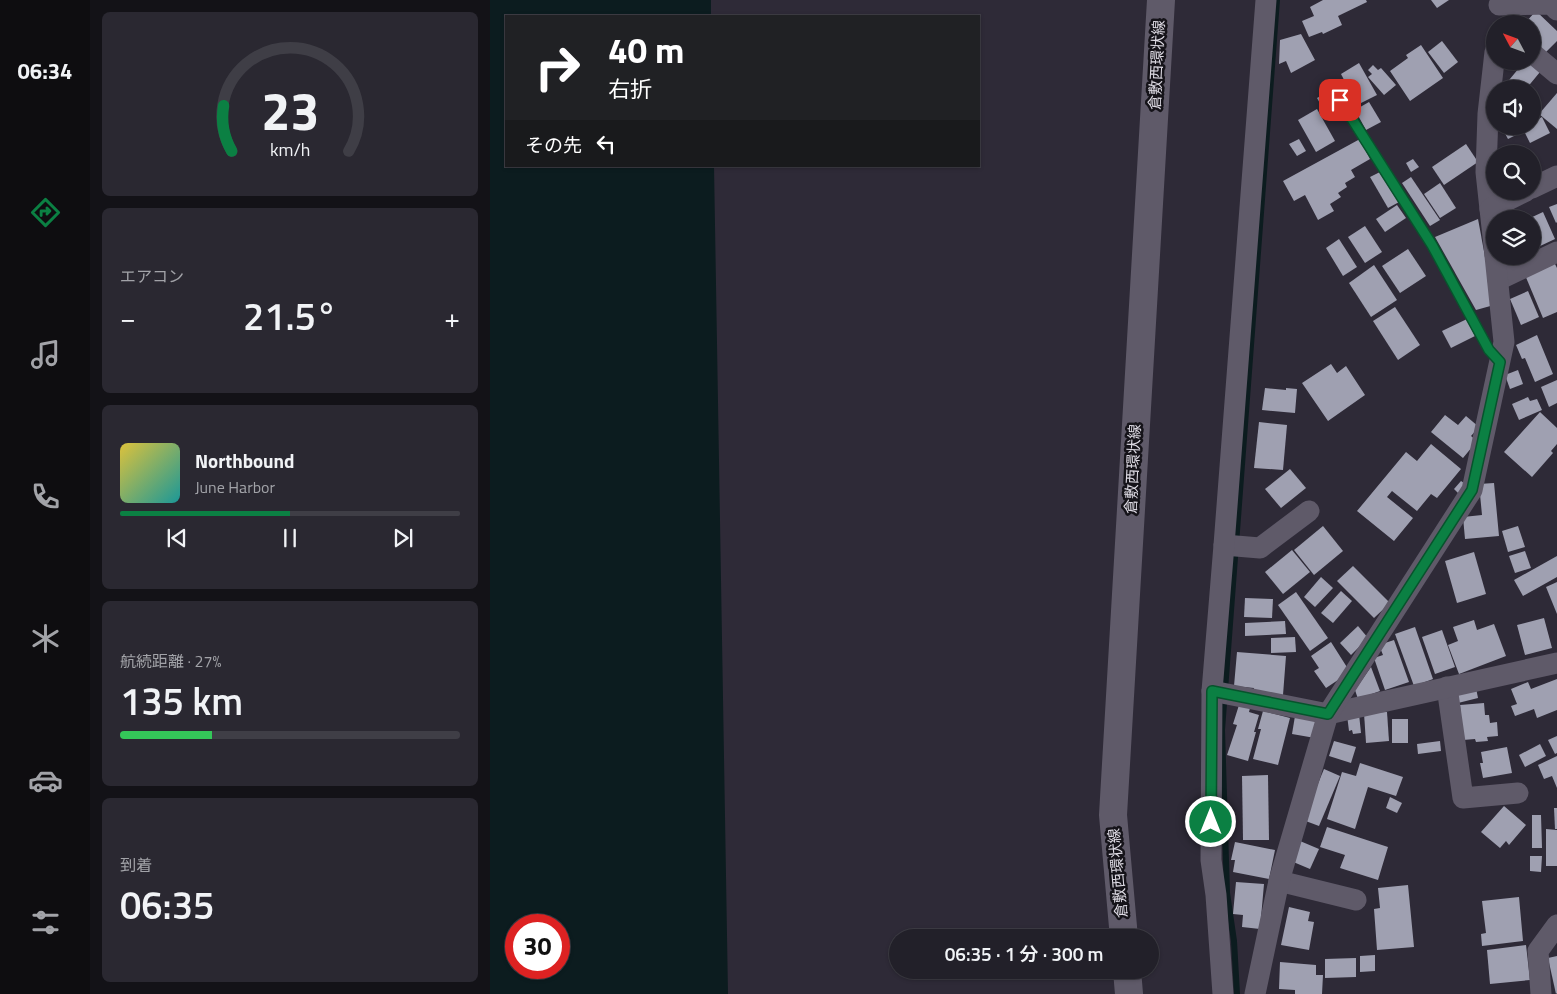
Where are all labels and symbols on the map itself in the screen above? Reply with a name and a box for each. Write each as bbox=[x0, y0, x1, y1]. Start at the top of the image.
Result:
north arrow bbox=[1486, 15, 1541, 70]
street label: 倉敷西環状線 bbox=[1143, 19, 1170, 111]
pin bbox=[1319, 79, 1361, 121]
street label: 倉敷西環状線 bbox=[1119, 423, 1146, 515]
position arrow bbox=[1184, 795, 1236, 847]
street label: 倉敷西環状線 bbox=[1102, 827, 1133, 919]
speed limit sign: 30 bbox=[505, 914, 570, 979]

